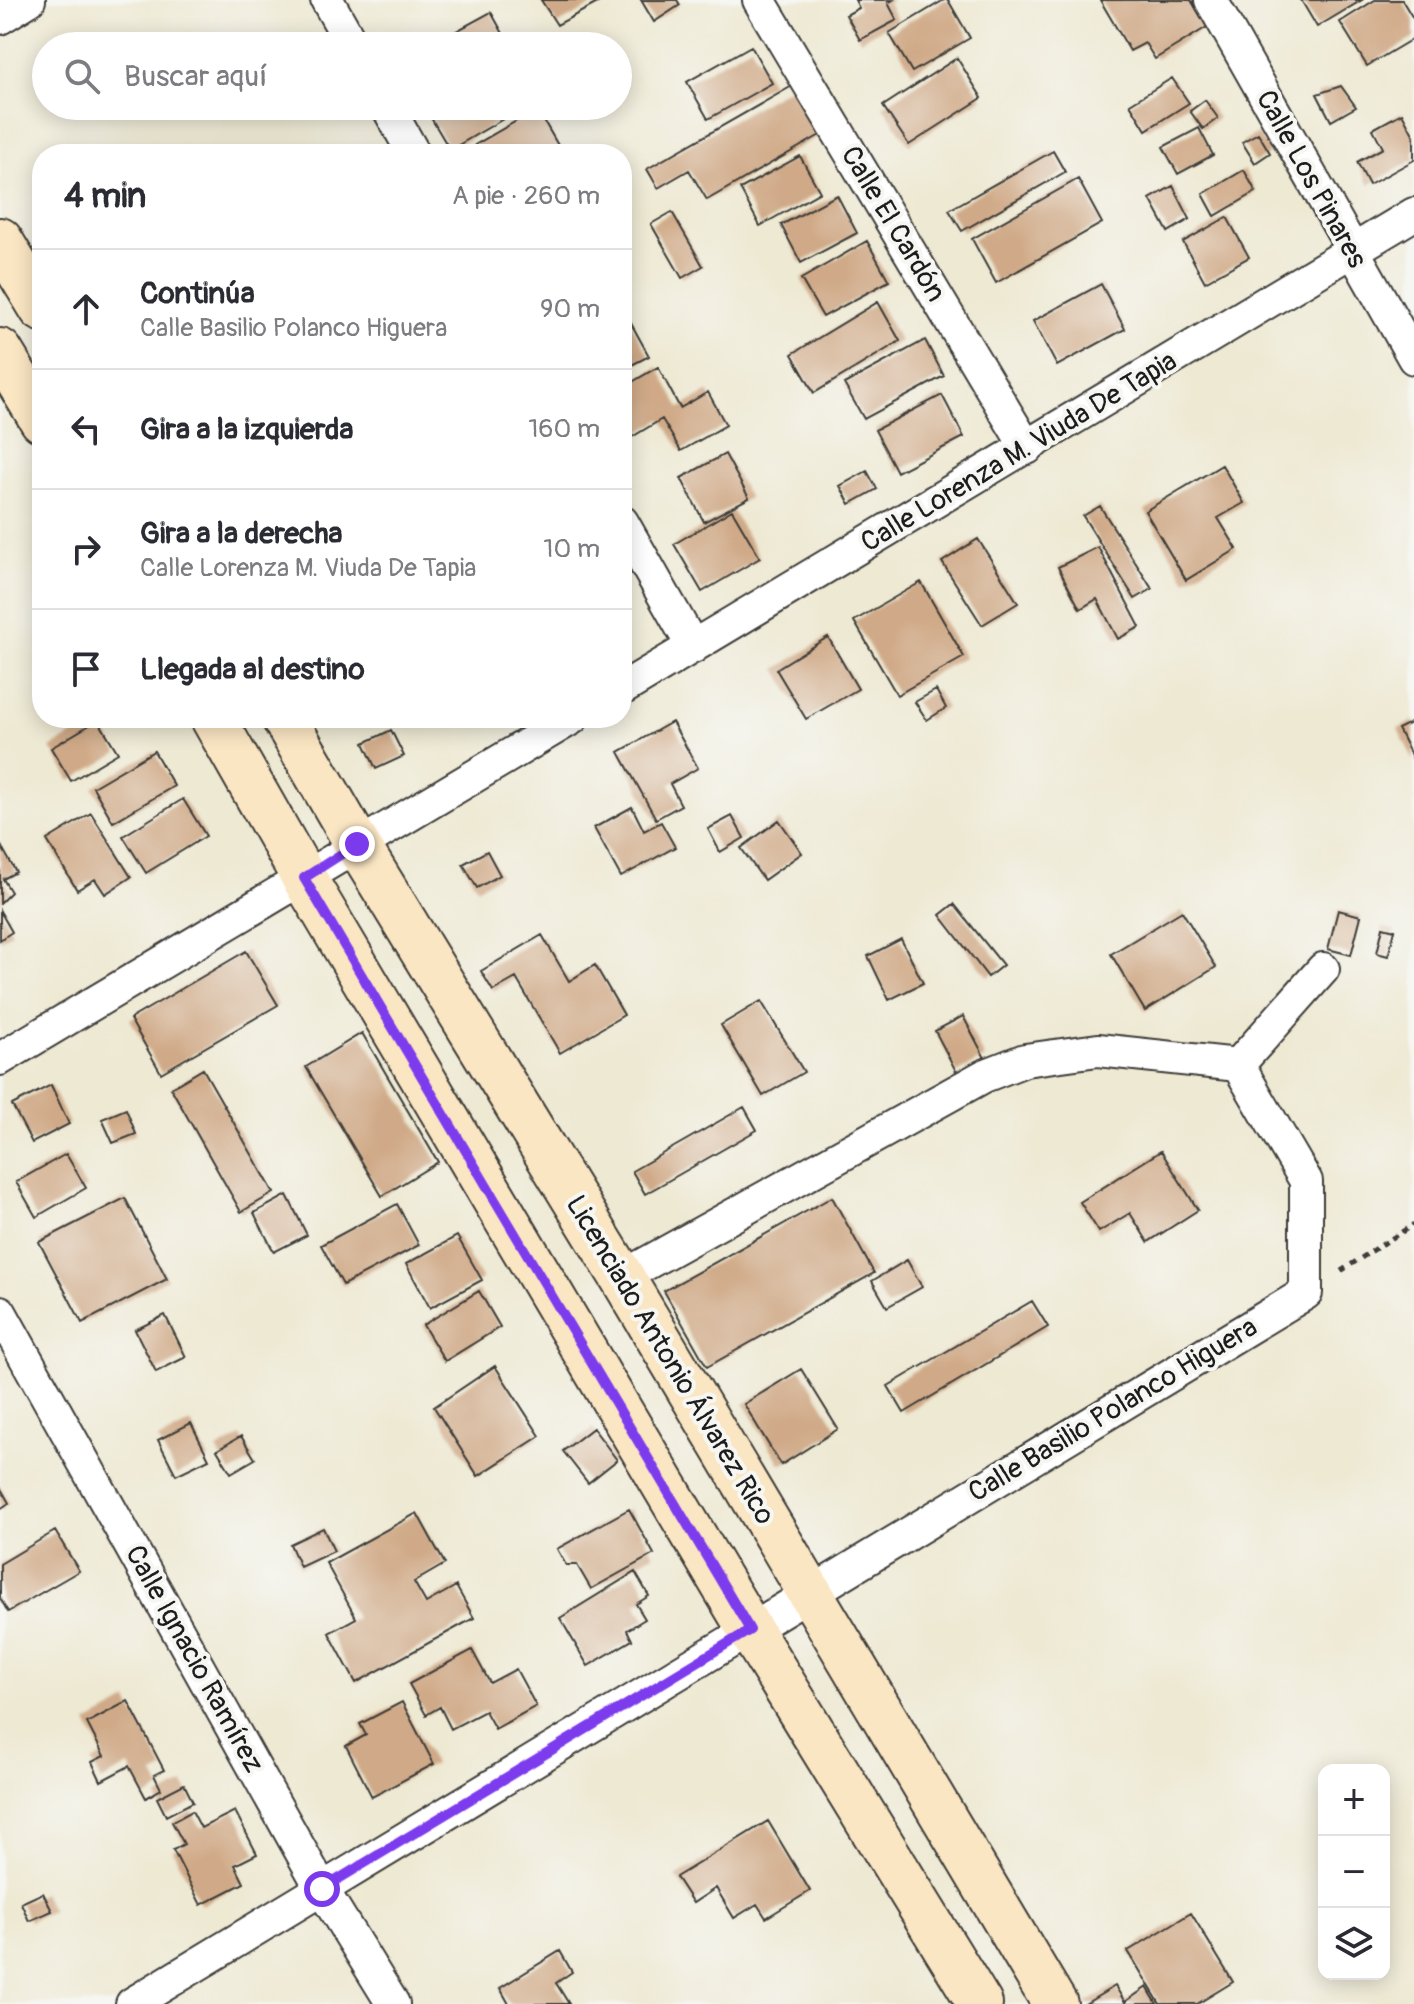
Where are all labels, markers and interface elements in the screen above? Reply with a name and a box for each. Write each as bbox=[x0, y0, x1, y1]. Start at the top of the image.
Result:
search box bbox=[32, 32, 632, 120]
icon: search bbox=[60, 54, 104, 98]
text: Buscar aquí bbox=[124, 58, 267, 95]
street label: Calle Los Pinares bbox=[1248, 84, 1374, 274]
street label: Calle El Cardón bbox=[833, 140, 953, 308]
text: 4 min bbox=[64, 175, 146, 218]
text: A pie · 260 m bbox=[452, 180, 600, 212]
text: Continúa bbox=[140, 275, 255, 312]
icon: ahead bbox=[64, 287, 108, 331]
text: 90 m bbox=[540, 293, 600, 325]
text: Calle Basilio Polanco Higuera bbox=[140, 312, 447, 344]
street label: Calle Lorenza M. Viuda De Tapia bbox=[855, 344, 1183, 560]
icon: left bbox=[64, 407, 108, 451]
text: Gira a la izquierda bbox=[140, 411, 353, 448]
text: 160 m bbox=[528, 413, 600, 445]
text: Gira a la derecha bbox=[140, 515, 342, 552]
icon: right bbox=[64, 527, 108, 571]
text: 10 m bbox=[543, 533, 600, 565]
text: Calle Lorenza M. Viuda De Tapia bbox=[140, 552, 476, 584]
icon: arrive bbox=[64, 647, 108, 691]
text: Llegada al destino bbox=[140, 651, 365, 688]
route end bbox=[339, 826, 375, 862]
street label: Licenciado Antonio Álvarez Rico bbox=[558, 1189, 782, 1531]
street label: Calle Basilio Polanco Higuera bbox=[962, 1310, 1264, 1510]
street label: Calle Ignacio Ramírez bbox=[117, 1539, 271, 1779]
map controls bbox=[1318, 1764, 1390, 1980]
button: + bbox=[1318, 1764, 1390, 1836]
button: − bbox=[1318, 1836, 1390, 1908]
route start bbox=[304, 1871, 340, 1907]
button: layers bbox=[1318, 1908, 1390, 1980]

